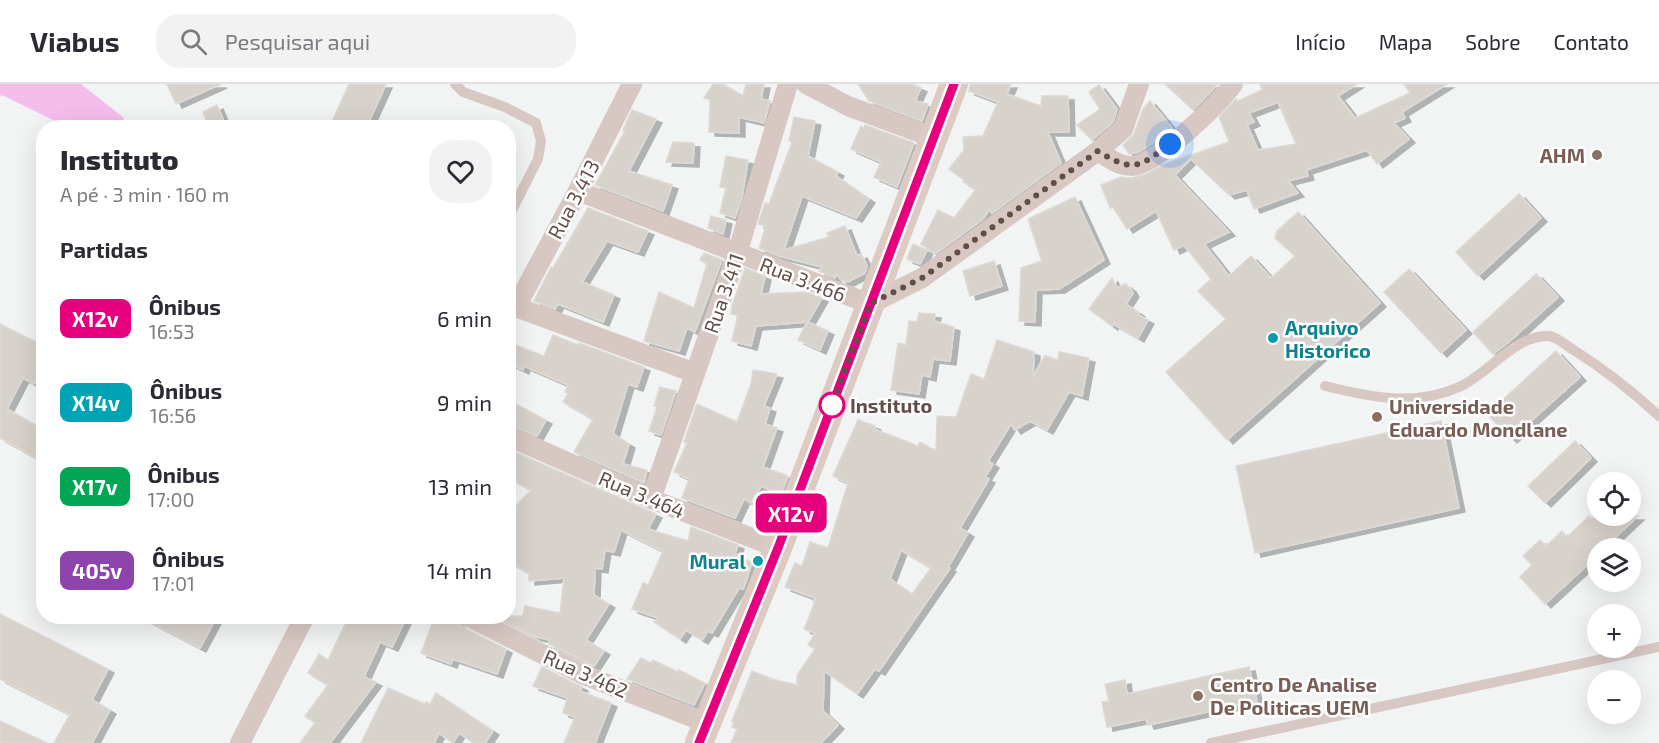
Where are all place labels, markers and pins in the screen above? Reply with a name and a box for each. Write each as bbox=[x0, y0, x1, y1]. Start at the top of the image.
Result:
place label: AHM bbox=[1540, 143, 1585, 167]
marker: AHM bbox=[1590, 148, 1604, 162]
place label: Arquivo Historico bbox=[1285, 315, 1371, 362]
marker: Arquivo Historico bbox=[1266, 331, 1280, 345]
marker: Instituto bbox=[819, 392, 845, 418]
place label: Instituto bbox=[850, 393, 932, 417]
place label: Universidade Eduardo Mondlane bbox=[1389, 394, 1568, 441]
marker: Universidade Eduardo Mondlane bbox=[1370, 410, 1384, 424]
place label: Mural bbox=[689, 549, 746, 573]
marker: Mural bbox=[751, 554, 765, 568]
place label: Centro De Analise De Politicas UEM bbox=[1210, 672, 1377, 719]
marker: Centro De Analise De Politicas UEM bbox=[1191, 689, 1205, 703]

